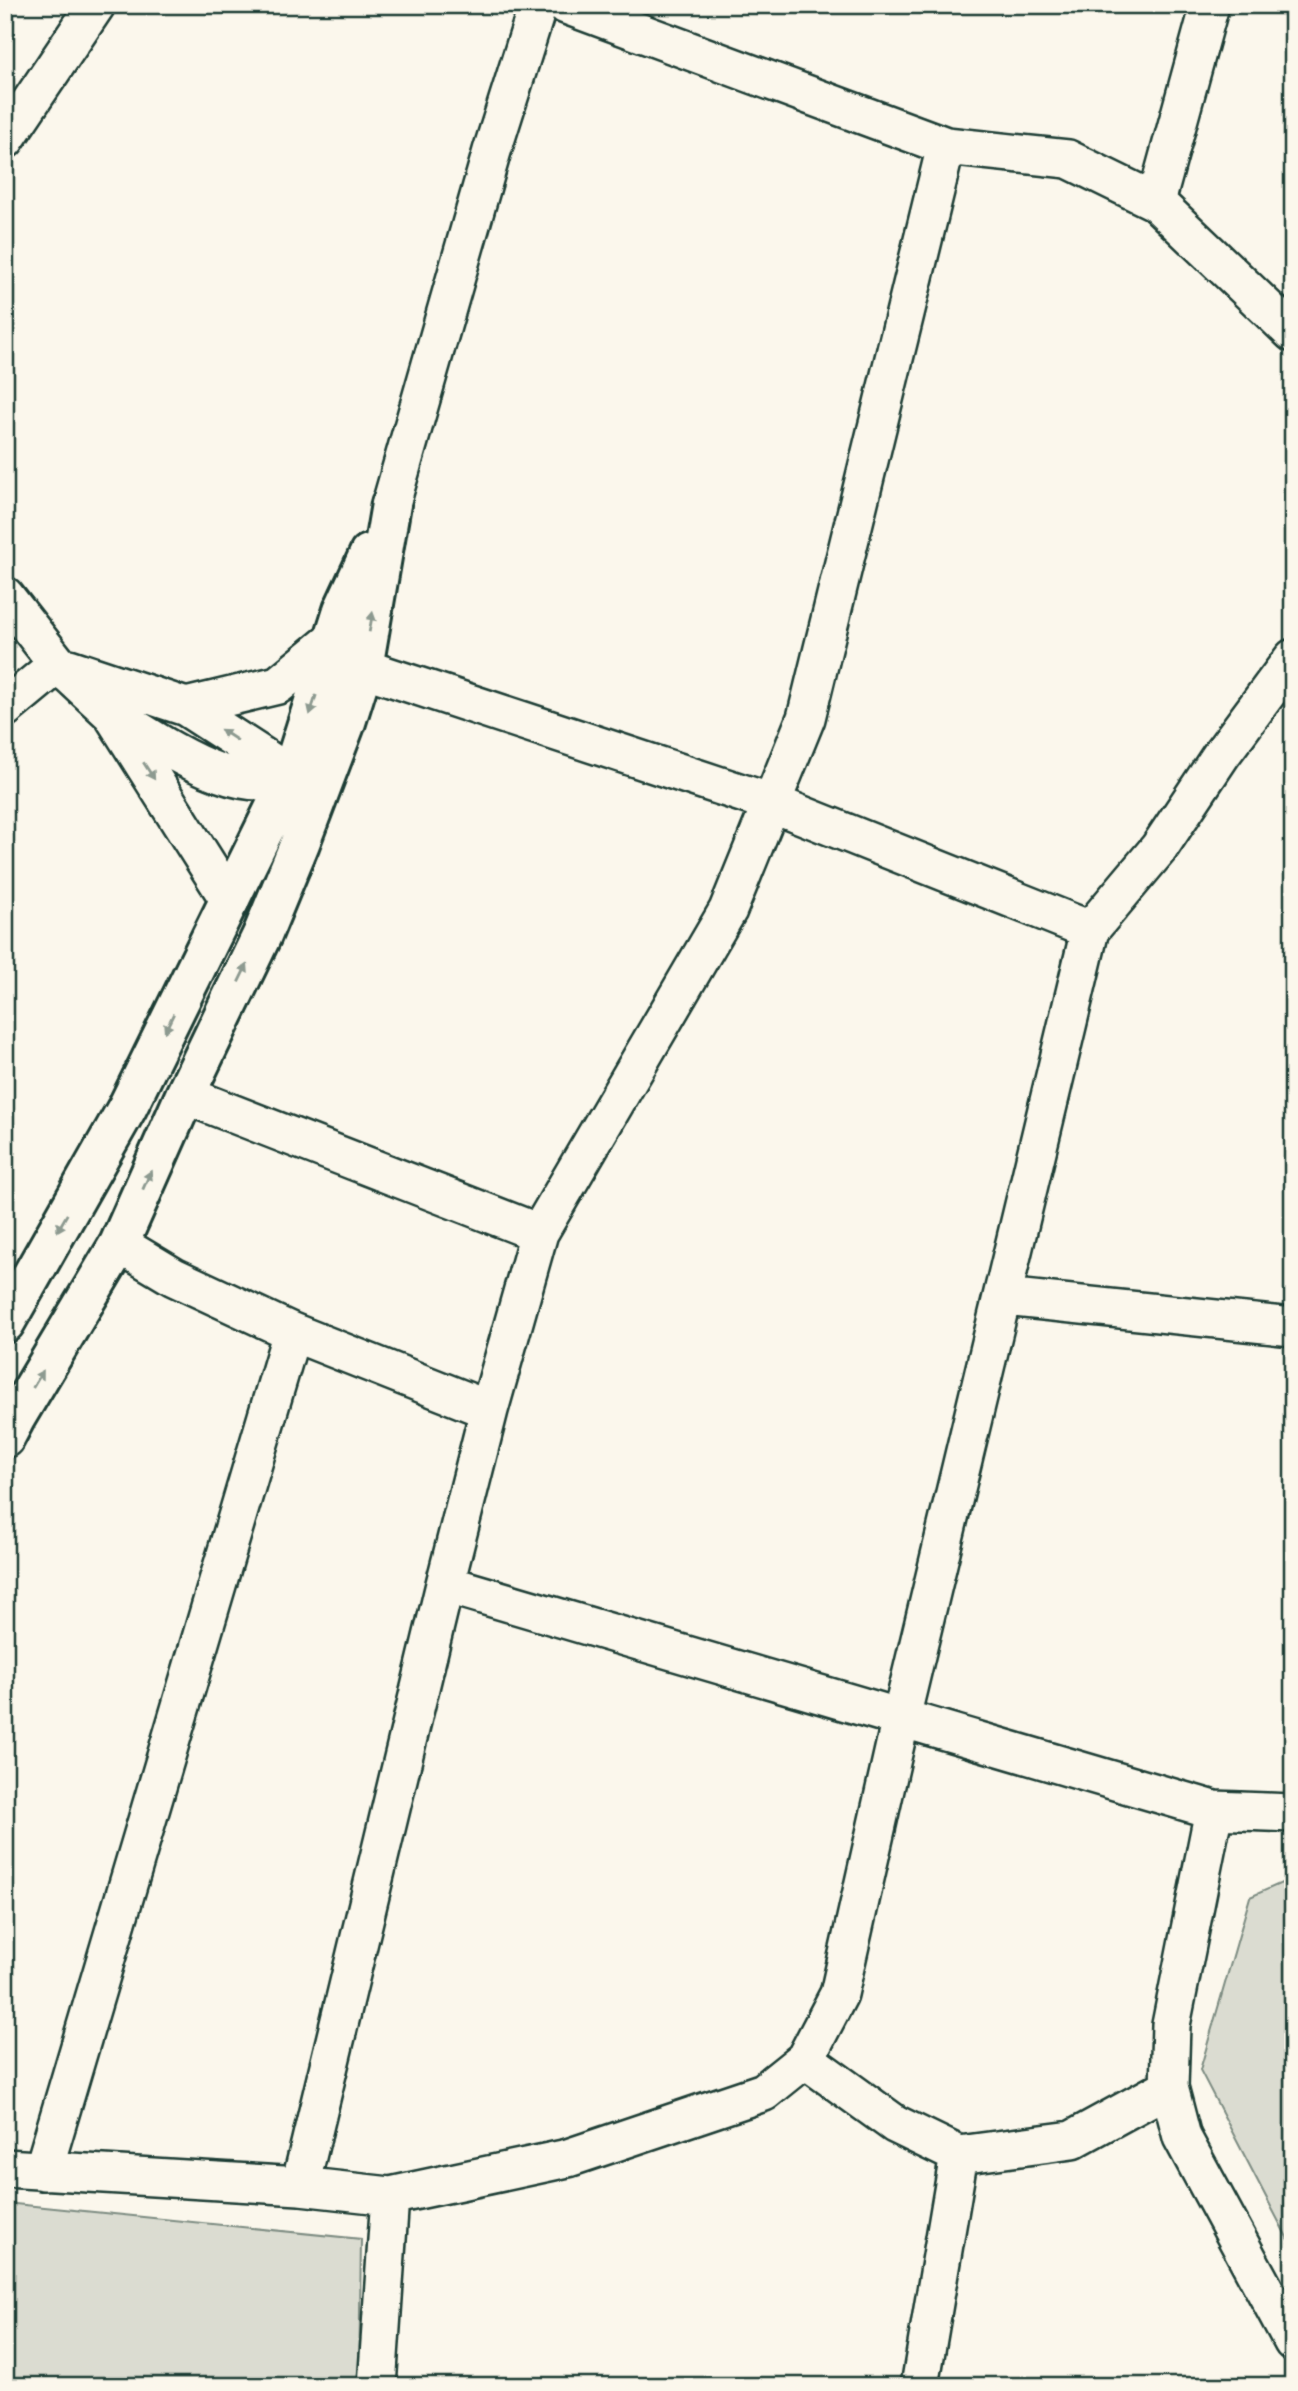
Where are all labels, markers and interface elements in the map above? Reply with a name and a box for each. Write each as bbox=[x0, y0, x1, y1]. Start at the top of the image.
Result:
one-way arrow bbox=[366, 611, 377, 633]
one-way arrow bbox=[308, 694, 318, 715]
one-way arrow bbox=[220, 729, 239, 742]
one-way arrow bbox=[143, 761, 156, 781]
one-way arrow bbox=[238, 963, 249, 983]
one-way arrow bbox=[164, 1013, 175, 1033]
one-way arrow bbox=[142, 1169, 153, 1190]
one-way arrow bbox=[56, 1213, 68, 1233]
one-way arrow bbox=[32, 1369, 45, 1388]

